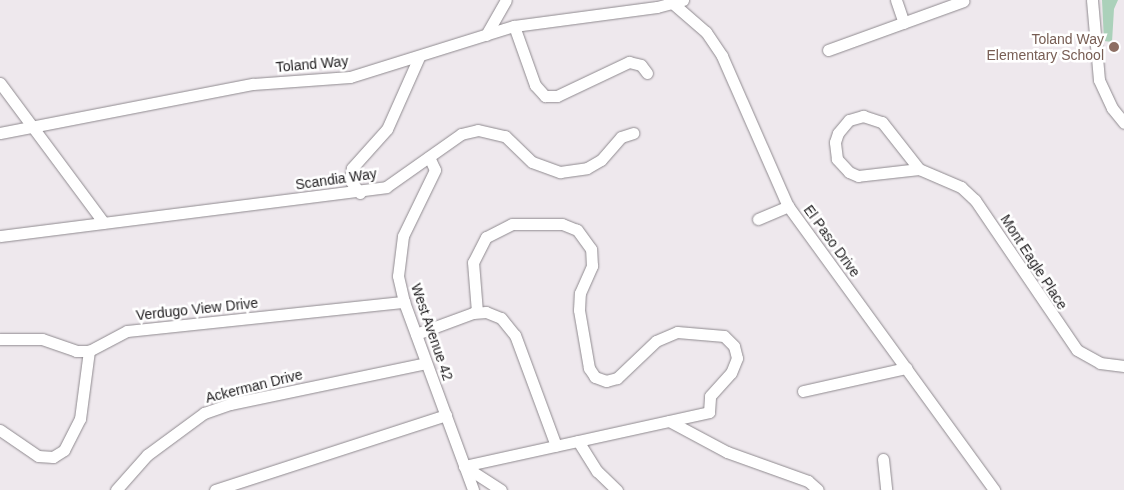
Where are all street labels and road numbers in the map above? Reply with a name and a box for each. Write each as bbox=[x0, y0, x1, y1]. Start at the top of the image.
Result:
street label: Toland Way bbox=[275, 52, 349, 76]
street label: Scandia Way bbox=[294, 165, 378, 193]
street label: El Paso Drive bbox=[800, 202, 864, 280]
street label: Mont Eagle Place bbox=[997, 211, 1071, 313]
street label: West Avenue 42 bbox=[407, 281, 457, 383]
street label: Verdugo View Drive bbox=[135, 294, 259, 324]
street label: Ackerman Drive bbox=[204, 366, 304, 406]

